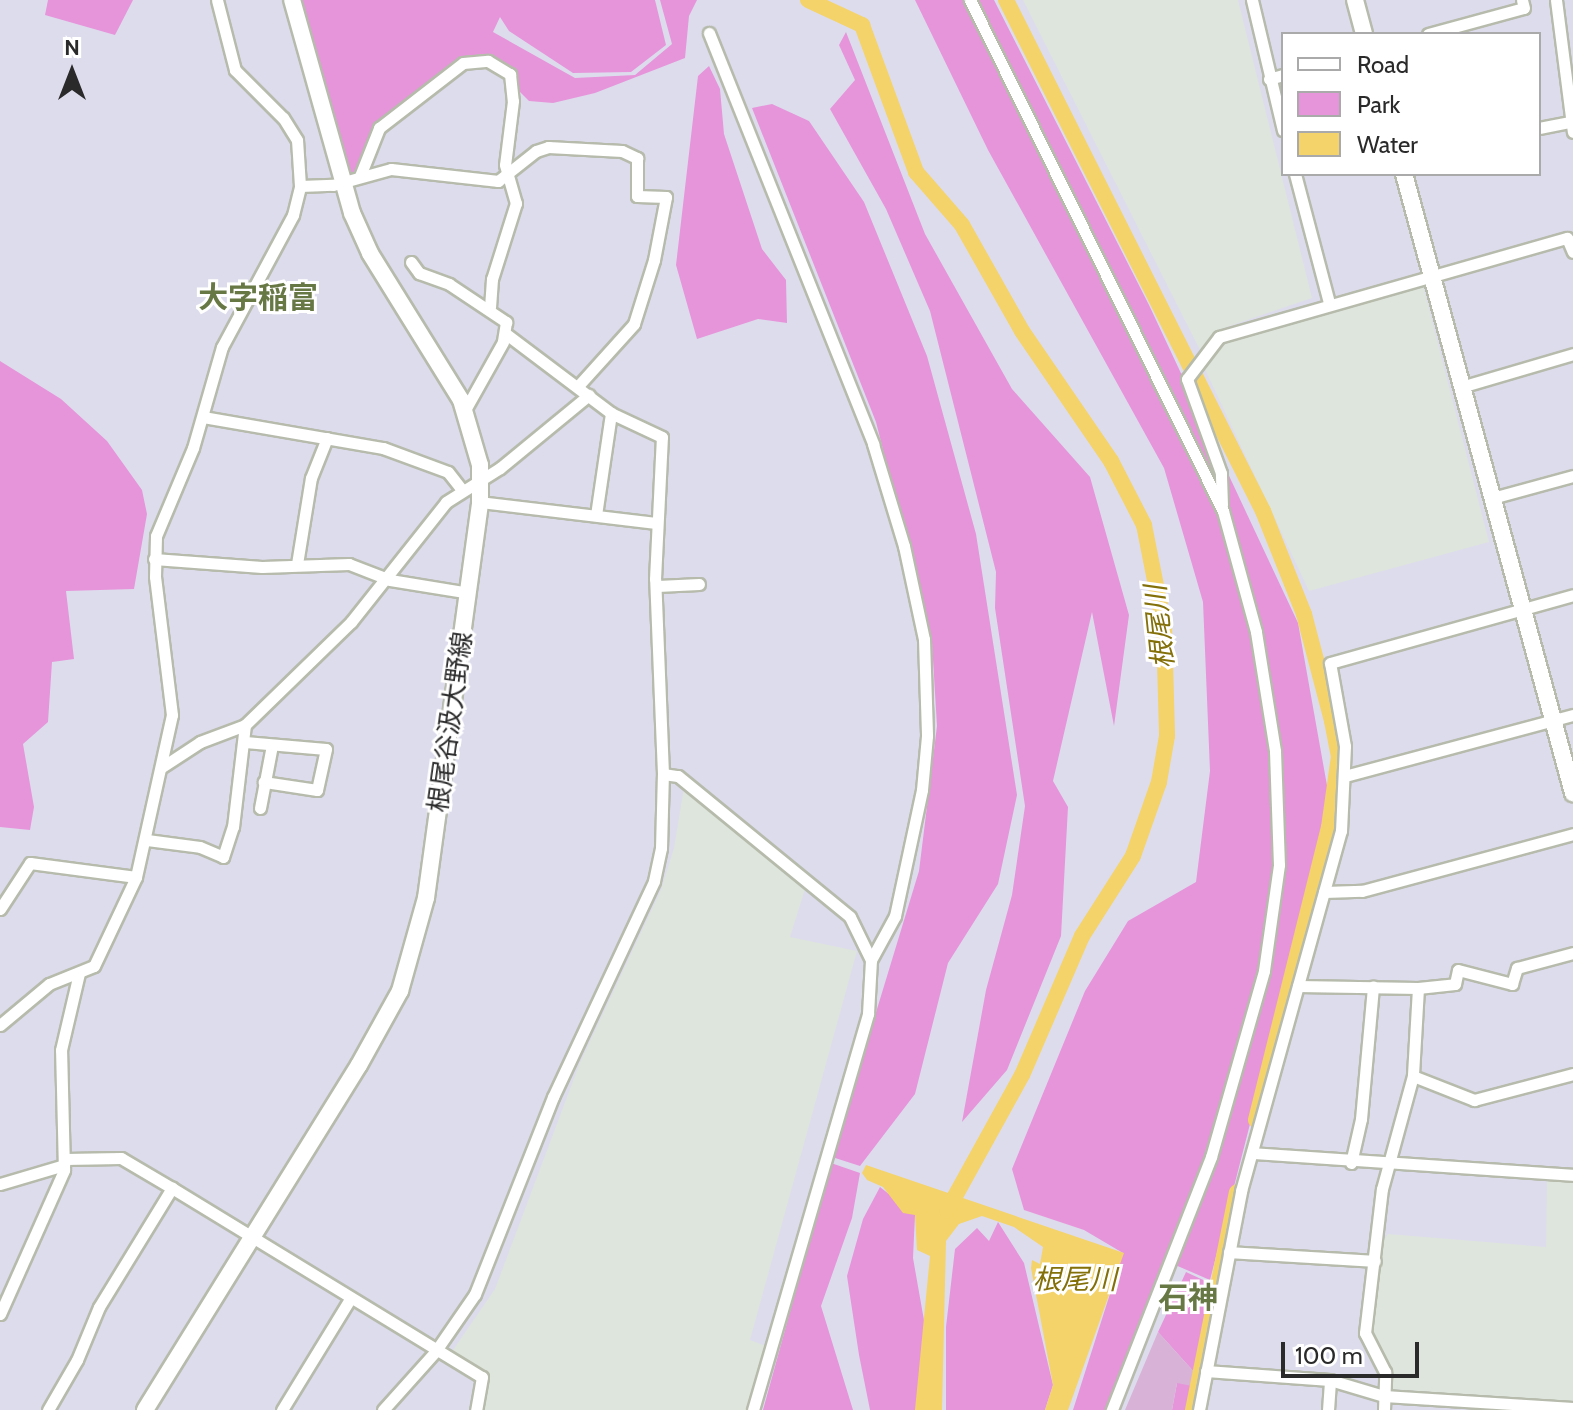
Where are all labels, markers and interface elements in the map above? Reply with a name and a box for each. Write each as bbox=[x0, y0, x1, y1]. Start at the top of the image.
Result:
north arrow bbox=[32, 32, 112, 112]
legend bbox=[1281, 32, 1541, 176]
text: N bbox=[64, 34, 80, 61]
text: Road bbox=[1357, 50, 1409, 79]
text: Park bbox=[1357, 90, 1400, 119]
text: Water bbox=[1357, 130, 1418, 159]
district label: 大字稲富 bbox=[198, 280, 318, 316]
water label: 根尾川 bbox=[1138, 583, 1180, 671]
street label: 根尾谷汲大野線 bbox=[423, 630, 479, 814]
water label: 根尾川 bbox=[1033, 1262, 1117, 1296]
district label: 石神 bbox=[1158, 1280, 1218, 1316]
scale bar bbox=[1285, 1326, 1423, 1376]
text: 100 m bbox=[1295, 1341, 1363, 1370]

